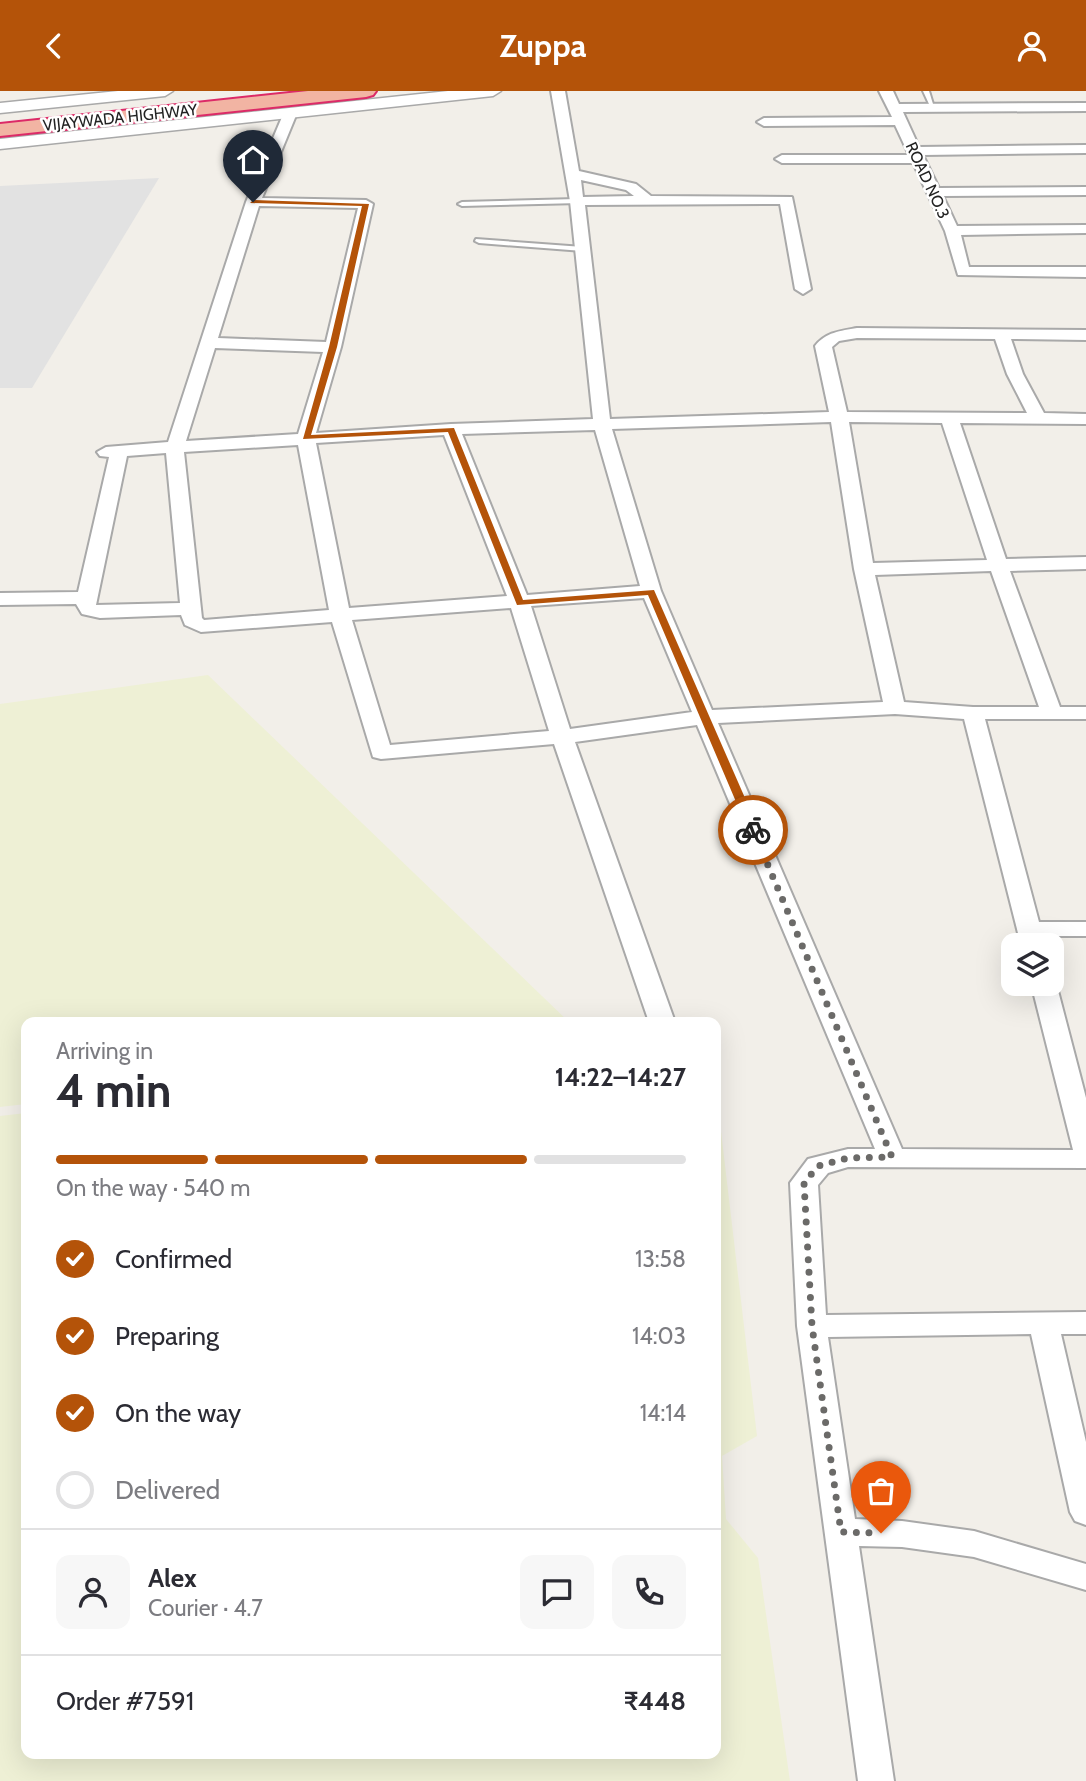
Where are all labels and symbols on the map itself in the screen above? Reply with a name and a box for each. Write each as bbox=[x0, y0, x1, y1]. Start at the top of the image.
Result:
street label: VIJAYWADA HIGHWAY bbox=[42, 100, 199, 135]
pin bbox=[223, 130, 283, 202]
street label: ROAD NO.3 bbox=[902, 139, 954, 221]
courier bbox=[718, 795, 788, 865]
pin bbox=[851, 1461, 911, 1533]

